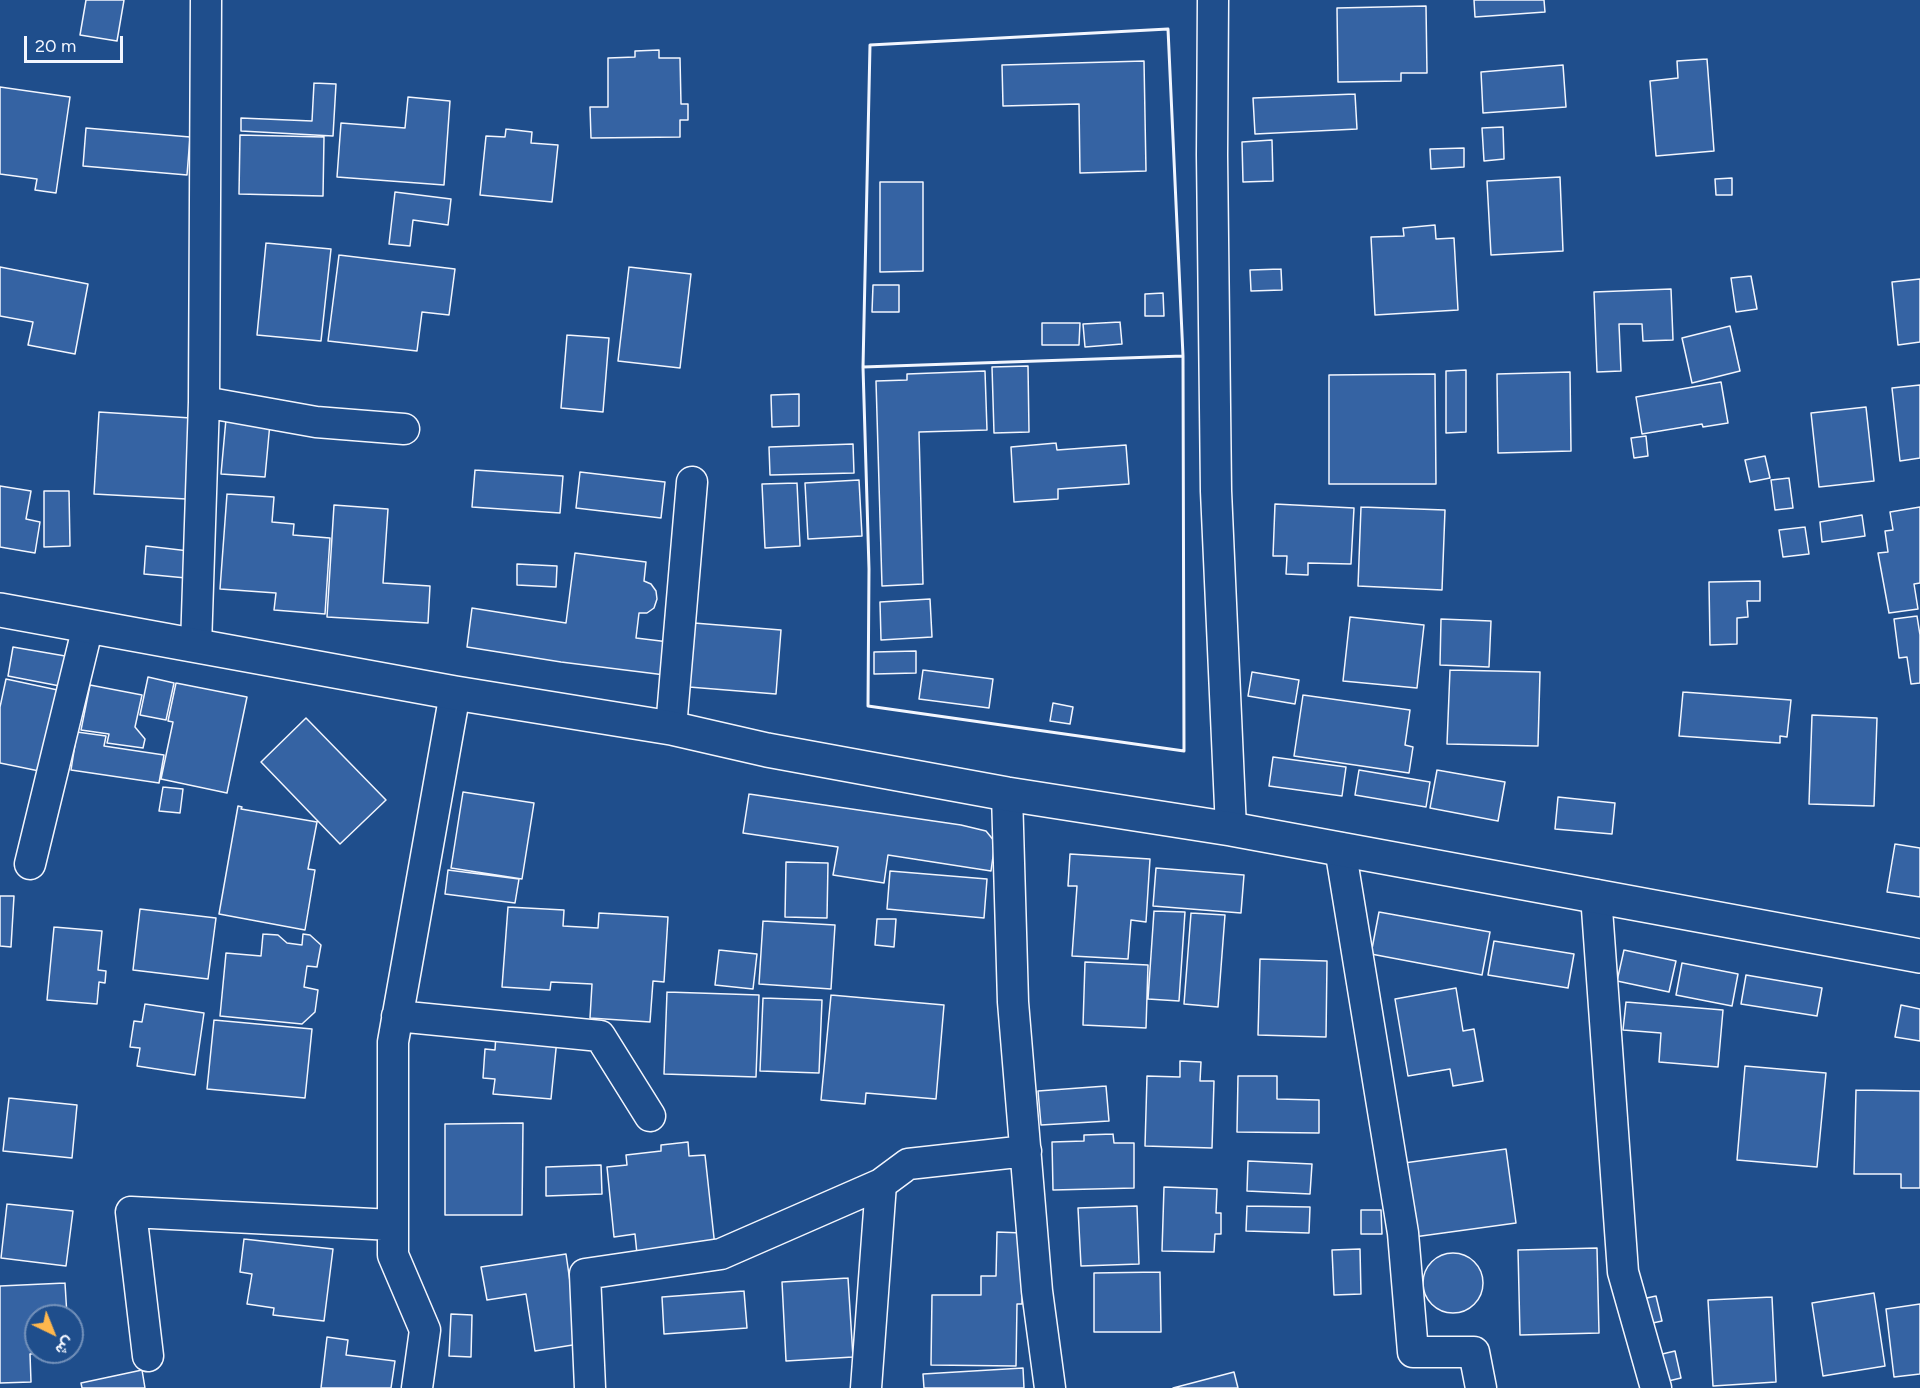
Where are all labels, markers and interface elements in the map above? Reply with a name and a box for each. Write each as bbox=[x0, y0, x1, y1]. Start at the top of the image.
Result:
scale bar bbox=[27, 24, 126, 62]
text: 20 m bbox=[35, 35, 76, 57]
north arrow bbox=[24, 1304, 84, 1364]
text: ش bbox=[52, 1333, 79, 1360]

